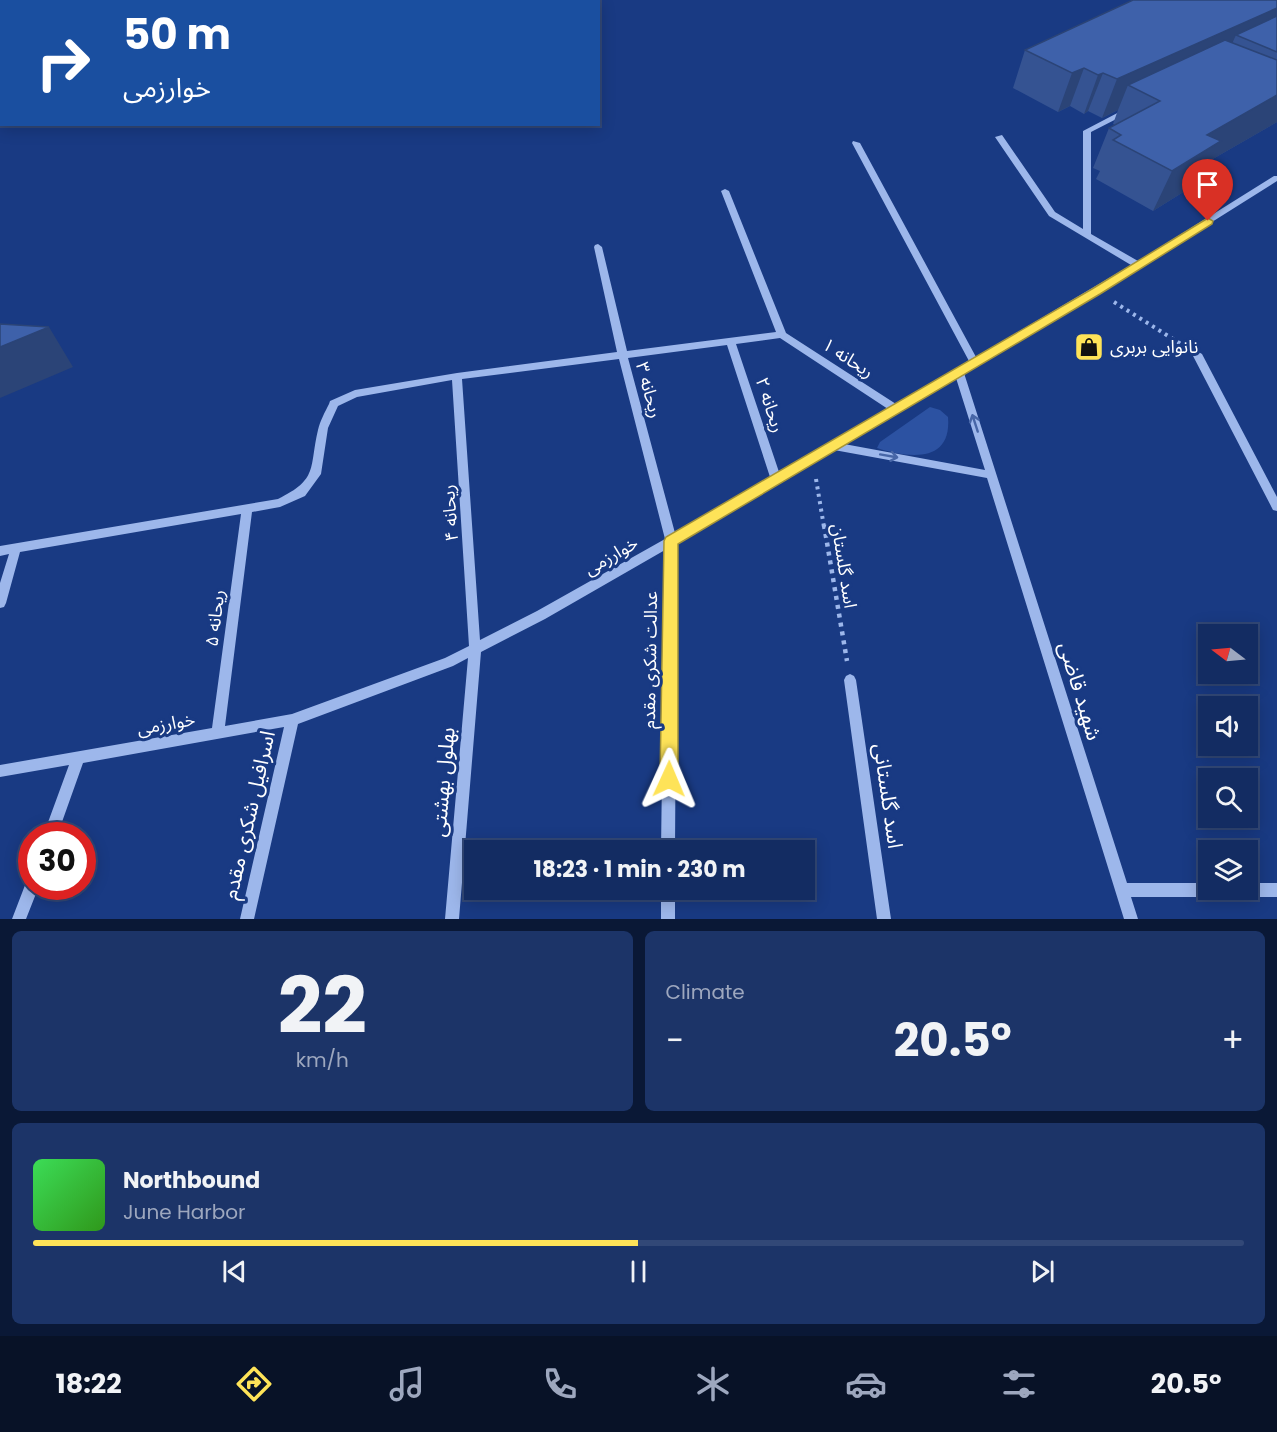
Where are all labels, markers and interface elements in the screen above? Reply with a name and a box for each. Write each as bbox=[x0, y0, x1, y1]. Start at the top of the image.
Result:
text: 50 m bbox=[123, 5, 231, 64]
icon: right bbox=[24, 24, 102, 102]
text: خوارزمی bbox=[123, 69, 211, 106]
pin bbox=[1182, 159, 1233, 221]
icon: arrive bbox=[1191, 168, 1224, 201]
shop icon: نانوایی بربری bbox=[1073, 331, 1105, 363]
street label: ریحانه ۱ bbox=[818, 332, 879, 384]
place label: نانوایی بربری bbox=[1110, 334, 1198, 359]
street label: ریحانه ۳ bbox=[630, 359, 669, 421]
street label: ریحانه ۲ bbox=[750, 374, 791, 436]
one-way arrow bbox=[969, 414, 980, 433]
one-way arrow bbox=[879, 451, 899, 462]
street label: ریحانه ۴ bbox=[435, 484, 464, 542]
street label: اسد گلستان bbox=[825, 522, 864, 610]
street label: خوارزمی bbox=[579, 530, 642, 581]
street label: ریحانه ۵ bbox=[199, 588, 230, 648]
street label: عدالت شکری مقدم bbox=[636, 591, 665, 729]
north arrow bbox=[1198, 624, 1258, 684]
map controls bbox=[1198, 624, 1258, 900]
street label: شهید قاضی bbox=[1052, 638, 1109, 744]
button: sound bbox=[1198, 696, 1258, 756]
street label: خوارزمی bbox=[135, 706, 197, 741]
street label: بهلول بهشتی bbox=[423, 726, 462, 838]
street label: اسرافیل شکری مقدم bbox=[215, 728, 284, 902]
street label: اسد گلستانی bbox=[867, 741, 910, 850]
position arrow bbox=[637, 747, 701, 811]
button: search bbox=[1198, 768, 1258, 828]
speed limit sign: 30 bbox=[18, 822, 96, 900]
button: layers bbox=[1198, 840, 1258, 900]
text: 18:23 · 1 min · 230 m bbox=[533, 854, 746, 885]
text: 22 bbox=[278, 951, 367, 1060]
text: Climate bbox=[666, 978, 745, 1006]
text: 20.5° bbox=[894, 1009, 1011, 1072]
text: − bbox=[666, 1017, 684, 1064]
text: + bbox=[1221, 1017, 1244, 1064]
text: km/h bbox=[296, 1046, 349, 1074]
text: Northbound bbox=[123, 1165, 260, 1196]
text: June Harbor bbox=[123, 1198, 246, 1226]
icon: previous bbox=[218, 1255, 251, 1288]
icon: pause bbox=[622, 1255, 655, 1288]
icon: next bbox=[1026, 1255, 1059, 1288]
icon: directions bbox=[233, 1363, 275, 1405]
icon: music bbox=[386, 1363, 428, 1405]
icon: phone bbox=[539, 1363, 581, 1405]
icon: climate bbox=[692, 1363, 734, 1405]
icon: car bbox=[845, 1363, 887, 1405]
icon: filters bbox=[998, 1363, 1040, 1405]
text: 18:22 bbox=[56, 1365, 122, 1402]
text: 20.5° bbox=[1151, 1365, 1221, 1402]

